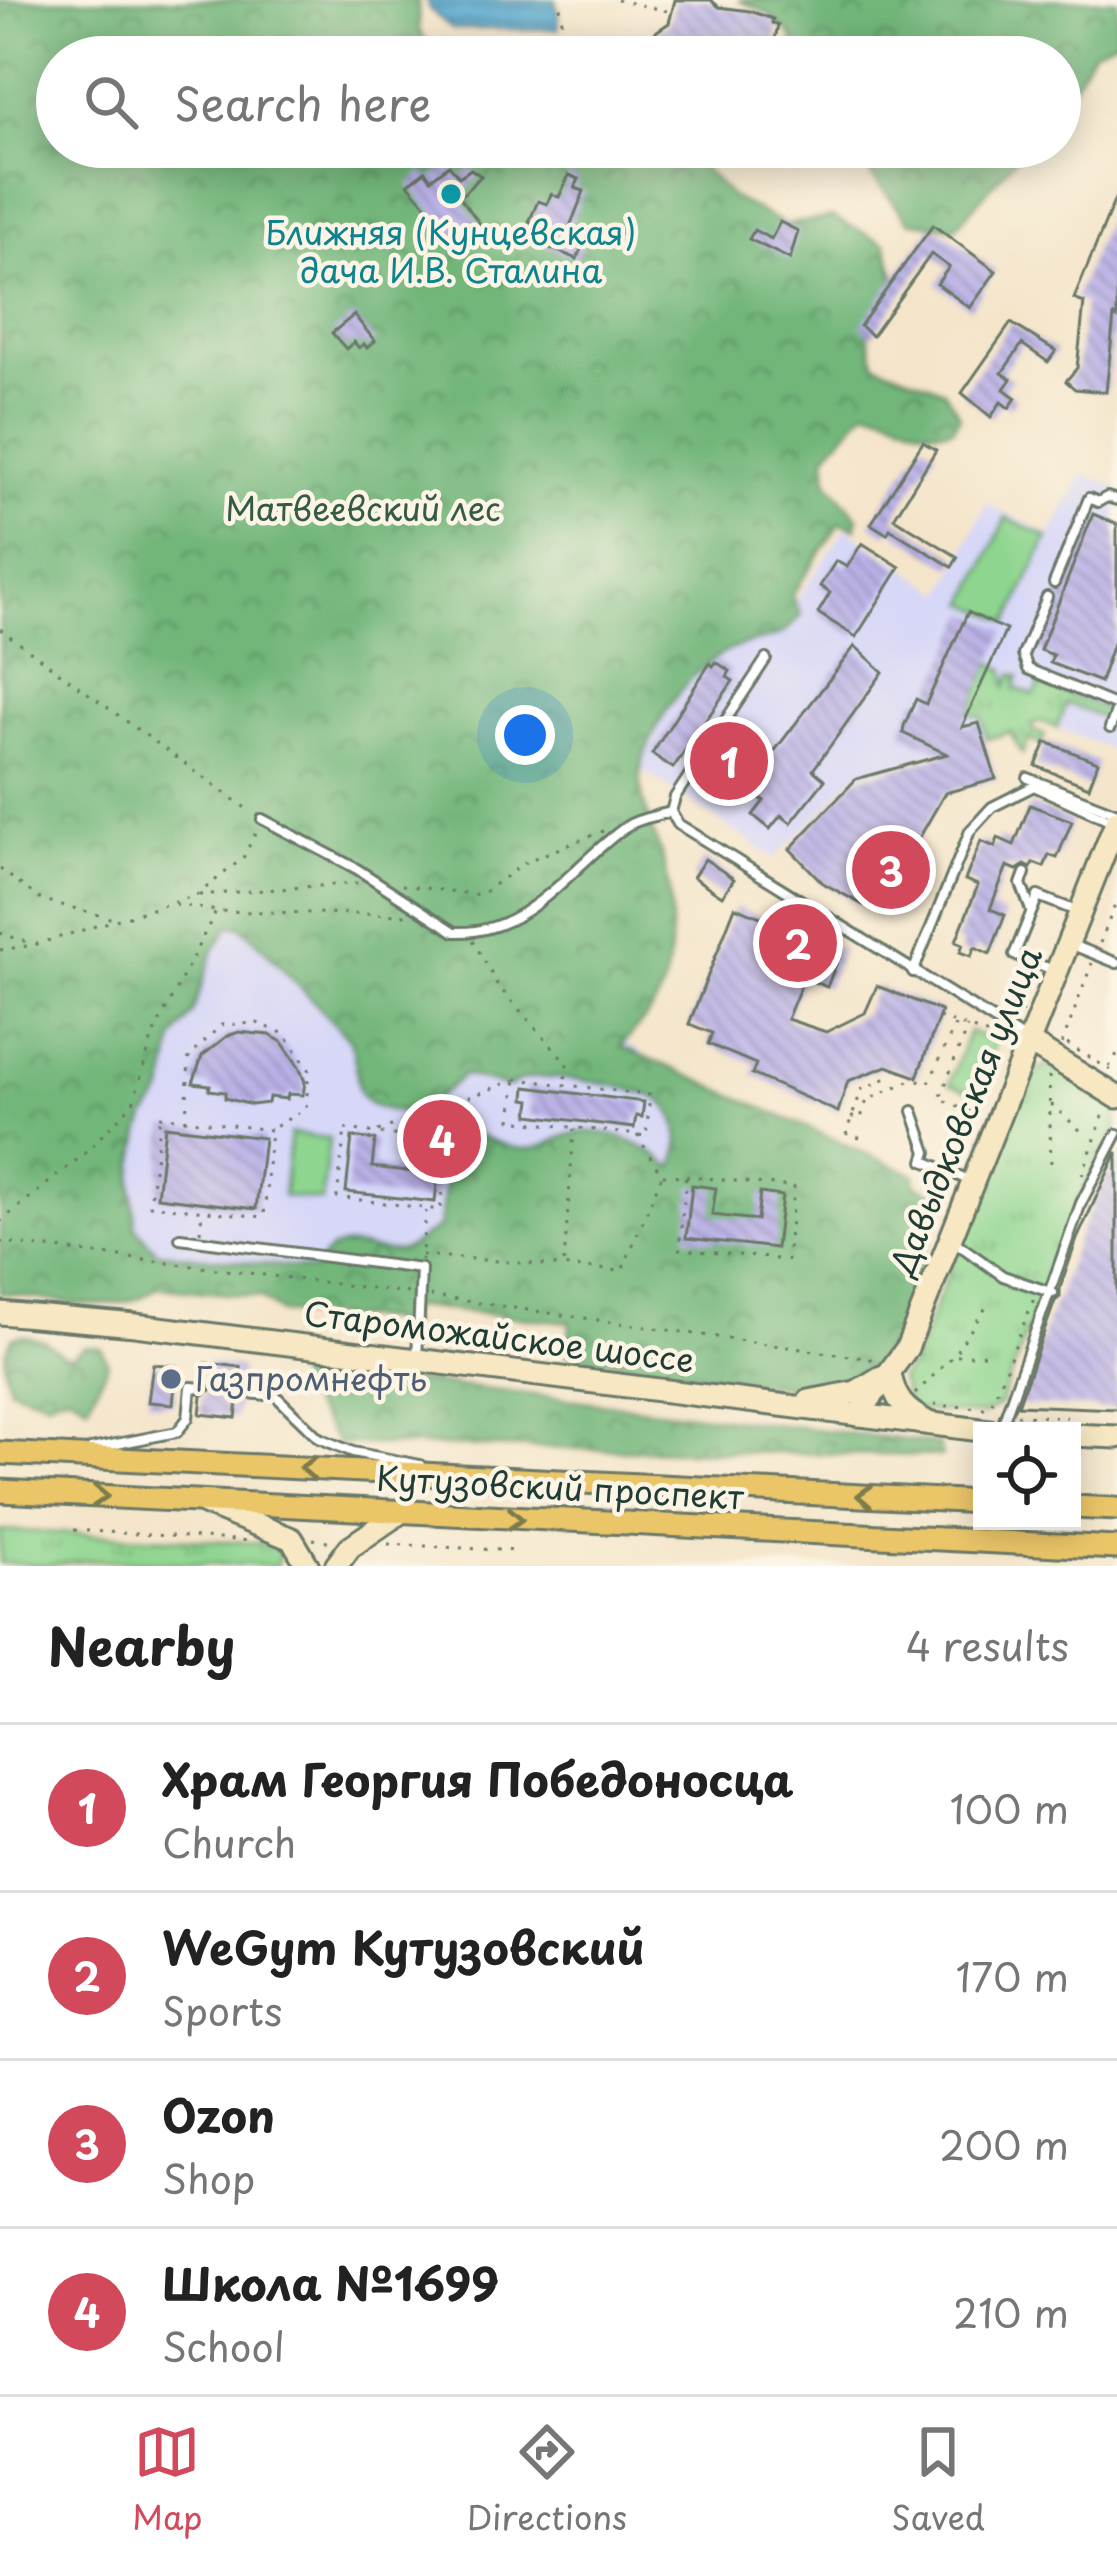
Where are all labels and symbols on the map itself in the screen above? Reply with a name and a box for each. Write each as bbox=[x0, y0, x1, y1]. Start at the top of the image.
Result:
marker: Ближняя (Кунцевская) дача И.В. Сталина bbox=[438, 181, 464, 207]
place label: Ближняя (Кунцевская) дача И.В. Сталина bbox=[266, 206, 636, 294]
park label: Матвеевский лес bbox=[225, 482, 501, 532]
your location bbox=[495, 705, 555, 765]
pin: 1 bbox=[690, 716, 768, 806]
pin: 3 bbox=[852, 825, 930, 915]
pin: 2 bbox=[759, 898, 837, 988]
street label: Давыдковская улица bbox=[875, 938, 1053, 1283]
pin: 4 bbox=[403, 1094, 481, 1184]
street label: Староможайское шоссе bbox=[301, 1286, 697, 1384]
place label: Газпромнефть bbox=[195, 1352, 427, 1402]
marker: Газпромнефть bbox=[158, 1366, 184, 1392]
street label: Кутузовский проспект bbox=[375, 1451, 746, 1521]
one-way arrow bbox=[298, 1455, 317, 1481]
one-way arrow bbox=[91, 1483, 110, 1509]
one-way arrow bbox=[855, 1483, 874, 1509]
one-way arrow bbox=[506, 1506, 525, 1532]

